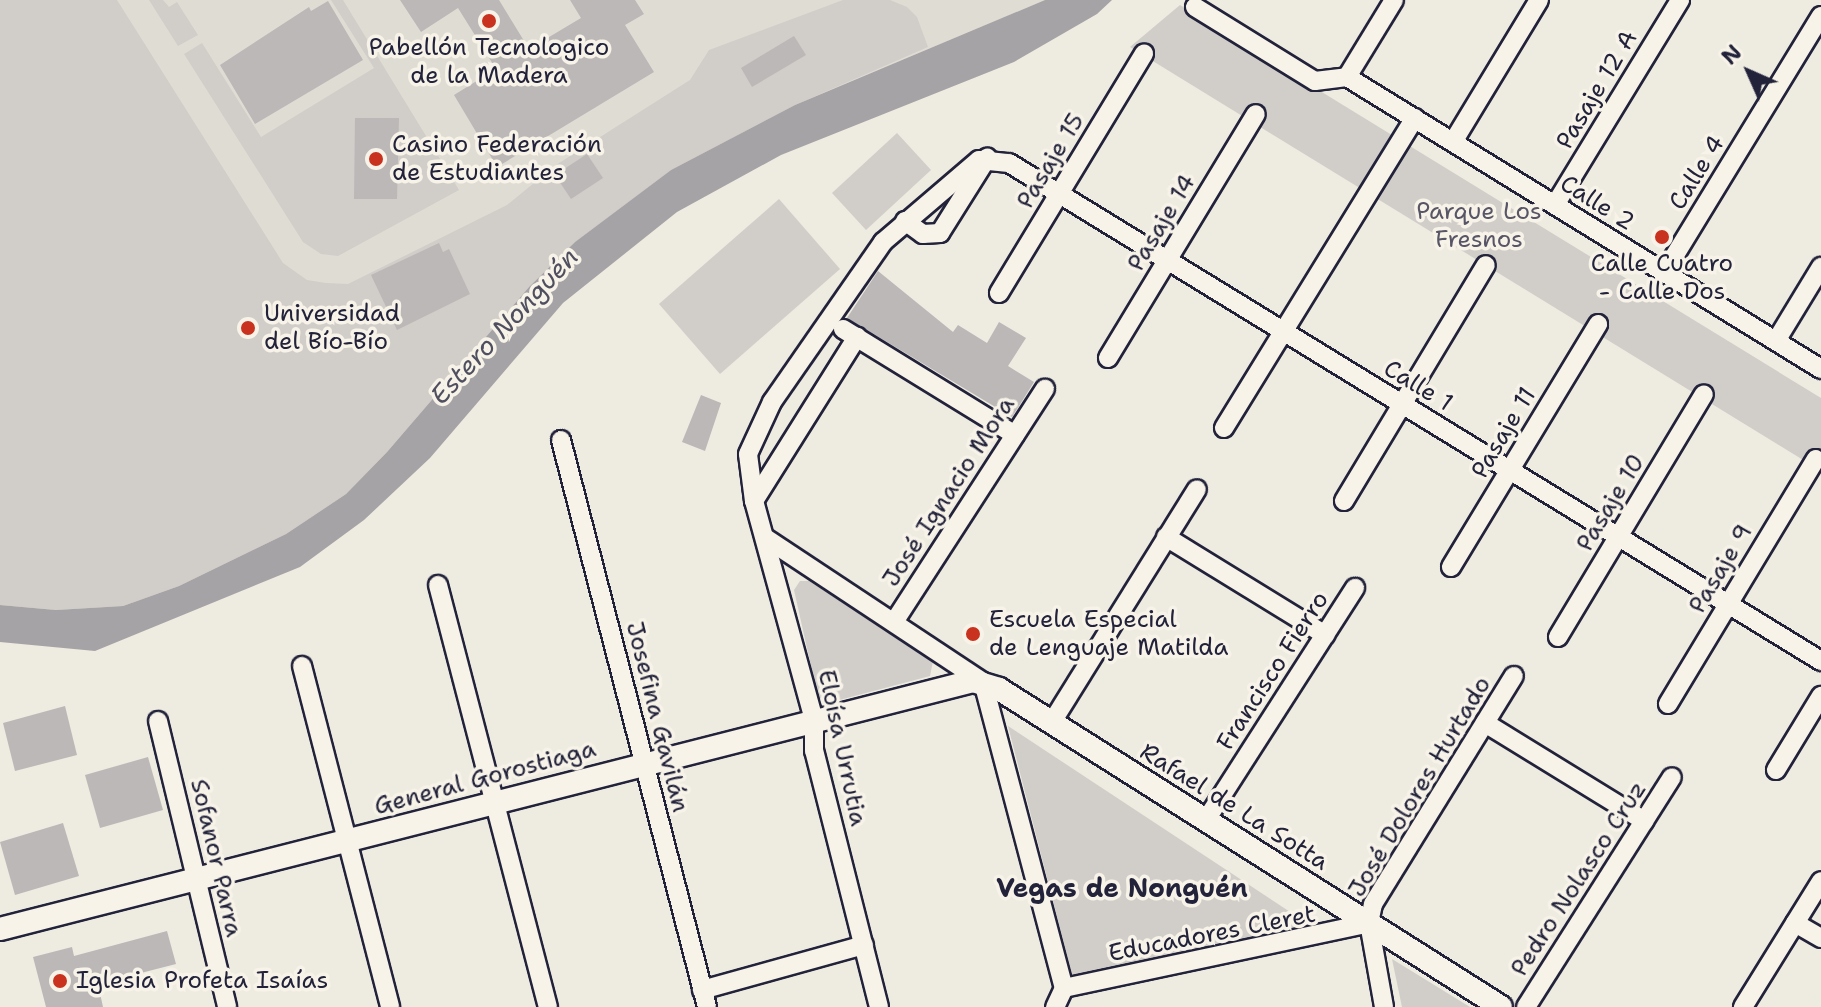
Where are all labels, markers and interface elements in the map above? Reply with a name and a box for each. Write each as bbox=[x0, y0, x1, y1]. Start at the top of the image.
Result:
marker: Pabellón Tecnologico de la Madera bbox=[480, 12, 498, 30]
street label: Pasaje 12 A bbox=[1550, 26, 1644, 154]
north arrow bbox=[1709, 32, 1789, 112]
place label: Pabellón Tecnologico de la Madera bbox=[369, 34, 609, 90]
text: N bbox=[1715, 38, 1748, 71]
street label: Pasaje 15 bbox=[1011, 108, 1091, 214]
place label: Casino Federación de Estudiantes bbox=[392, 131, 602, 187]
street label: Calle 4 bbox=[1663, 131, 1731, 215]
marker: Casino Federación de Estudiantes bbox=[367, 150, 385, 168]
street label: Pasaje 14 bbox=[1122, 169, 1202, 277]
street label: Calle 2 bbox=[1555, 169, 1639, 237]
park label: Parque Los Fresnos bbox=[1416, 198, 1542, 254]
marker: Calle Cuatro - Calle Dos bbox=[1653, 228, 1671, 246]
water label: Estero Nonguén bbox=[424, 241, 584, 411]
place label: Calle Cuatro - Calle Dos bbox=[1591, 250, 1733, 306]
place label: Universidad del Bío-Bío bbox=[264, 300, 400, 356]
marker: Universidad del Bío-Bío bbox=[239, 319, 257, 337]
street label: Calle 1 bbox=[1378, 354, 1458, 418]
street label: Pasaje 11 bbox=[1466, 382, 1542, 484]
street label: José Ignacio Mora bbox=[877, 392, 1021, 592]
street label: Pasaje 10 bbox=[1571, 449, 1651, 557]
street label: Pasaje 9 bbox=[1683, 519, 1759, 619]
street label: Francisco Fierro bbox=[1211, 586, 1335, 756]
place label: Escuela Especial de Lenguaje Matilda bbox=[989, 606, 1228, 662]
street label: Josefina Gavilán bbox=[619, 619, 695, 815]
marker: Escuela Especial de Lenguaje Matilda bbox=[964, 625, 982, 643]
street label: Eloísa Urrutia bbox=[811, 667, 873, 829]
street label: José Dolores Hurtado bbox=[1343, 672, 1497, 902]
street label: General Gorostiaga bbox=[371, 735, 599, 821]
street label: Rafael de La Sotta bbox=[1134, 737, 1334, 877]
street label: Sofanor Parra bbox=[184, 776, 248, 940]
street label: Pedro Nolasco Cruz bbox=[1505, 776, 1653, 982]
district label: Vegas de Nonguén bbox=[996, 872, 1248, 904]
street label: Educadores Cleret bbox=[1106, 900, 1318, 968]
place label: Iglesia Profeta Isaías bbox=[76, 967, 328, 995]
marker: Iglesia Profeta Isaías bbox=[51, 972, 69, 990]

